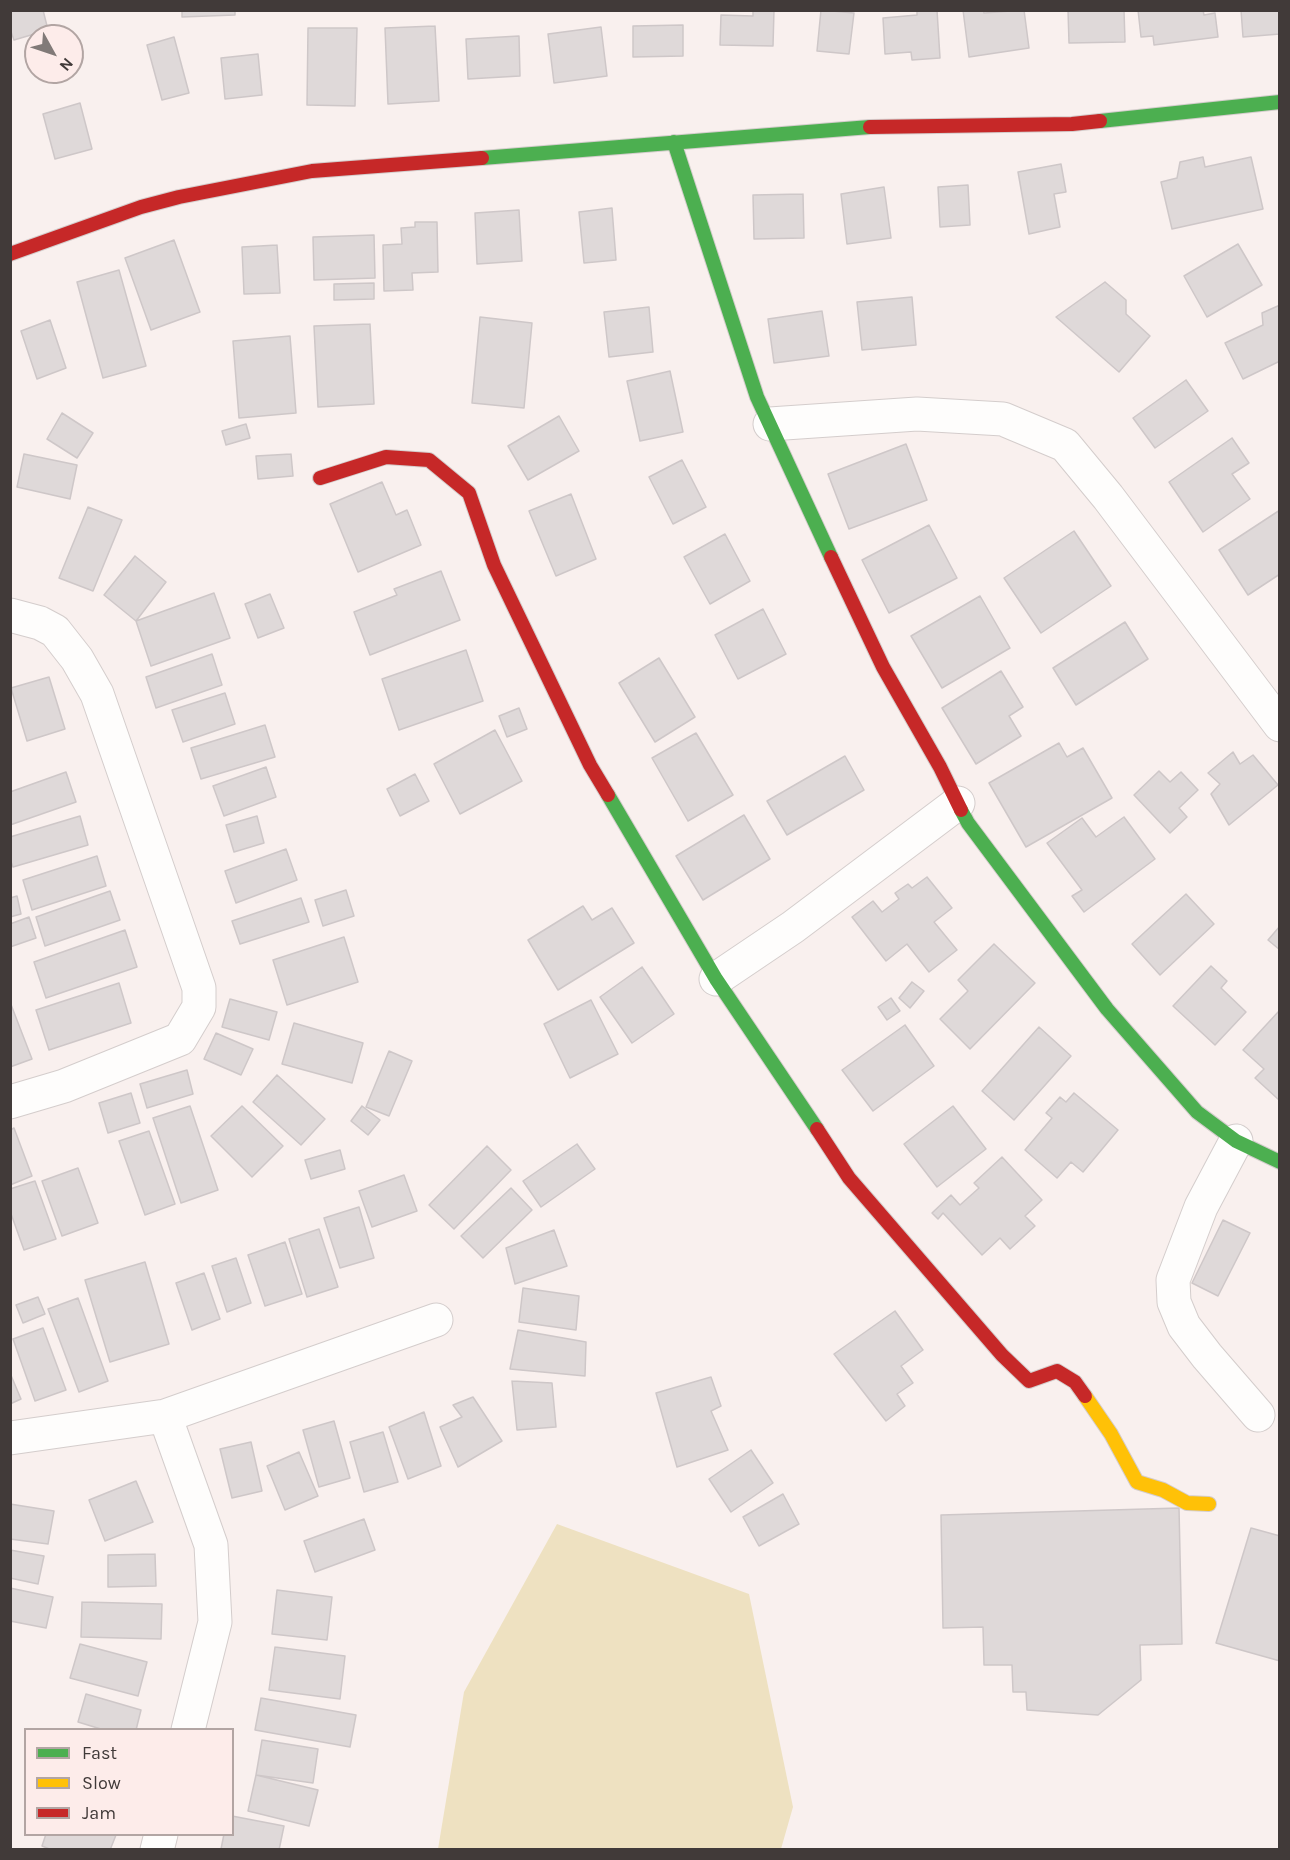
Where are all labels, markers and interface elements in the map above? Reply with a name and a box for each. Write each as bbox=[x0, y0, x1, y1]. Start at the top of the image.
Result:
north arrow bbox=[24, 24, 84, 84]
text: N bbox=[56, 54, 78, 75]
legend bbox=[24, 1728, 234, 1836]
text: Fast bbox=[82, 1742, 117, 1764]
text: Slow bbox=[82, 1772, 121, 1794]
text: Jam bbox=[82, 1802, 116, 1824]

